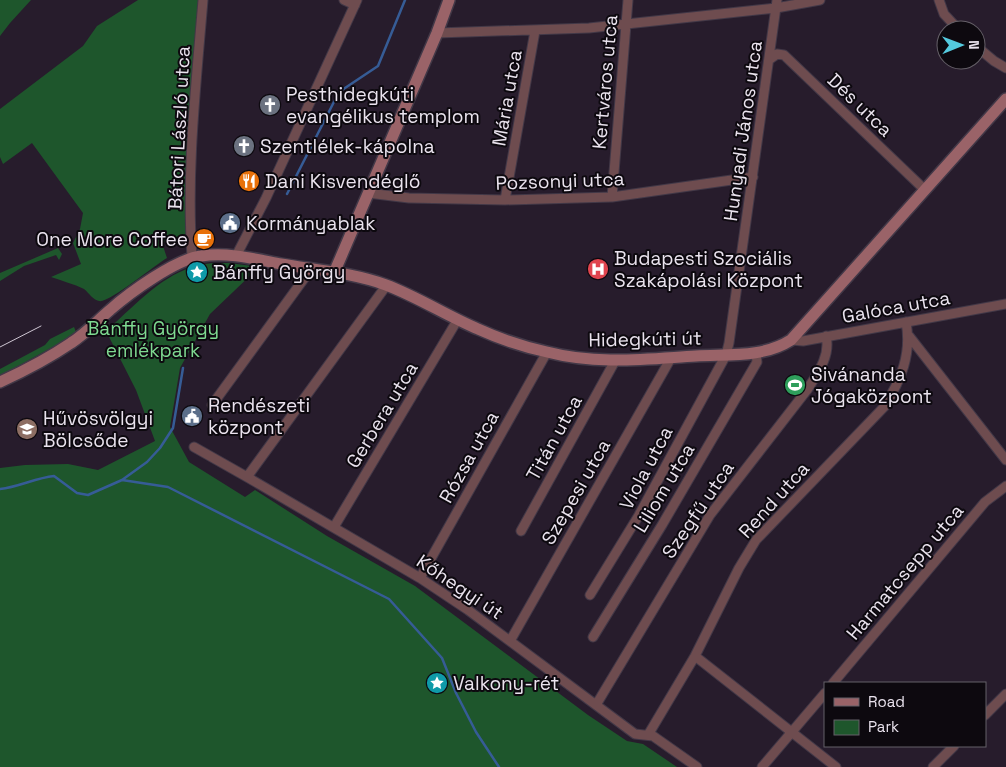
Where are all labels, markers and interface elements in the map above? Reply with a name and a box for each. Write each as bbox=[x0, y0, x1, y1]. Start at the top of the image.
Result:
street label: Kertváros utca bbox=[587, 14, 623, 150]
north arrow bbox=[936, 20, 986, 70]
street label: Hunyadi János utca bbox=[718, 39, 768, 223]
text: N bbox=[965, 40, 983, 50]
street label: Bátori László utca bbox=[162, 45, 196, 211]
street label: Mária utca bbox=[486, 48, 528, 148]
street label: Dés utca bbox=[822, 68, 898, 142]
place label: Pesthidegkúti evangélikus templom bbox=[286, 82, 480, 129]
church icon: Pesthidegkúti evangélikus templom bbox=[258, 93, 282, 117]
church icon: Szentlélek-kápolna bbox=[232, 134, 256, 158]
place label: Szentlélek-kápolna bbox=[260, 134, 435, 159]
street label: Pozsonyi utca bbox=[495, 166, 625, 196]
restaurant icon: Dani Kisvendéglő bbox=[237, 169, 261, 193]
place label: Dani Kisvendéglő bbox=[265, 169, 420, 194]
public building icon: Kormányablak bbox=[218, 211, 242, 235]
place label: Kormányablak bbox=[246, 211, 375, 236]
place label: One More Coffee bbox=[36, 227, 188, 252]
cafe icon: One More Coffee bbox=[192, 227, 216, 251]
place label: Budapesti Szociális Szakápolási Központ bbox=[614, 246, 803, 293]
hospital icon: Budapesti Szociális Szakápolási Központ bbox=[586, 257, 610, 281]
place icon: Bánffy György bbox=[185, 260, 209, 284]
place label: Bánffy György bbox=[213, 260, 345, 285]
street label: Galóca utca bbox=[840, 285, 952, 329]
park label: Bánffy György emlékpark bbox=[87, 316, 219, 363]
street label: Hidegkúti út bbox=[588, 326, 702, 352]
street label: Gerbera utca bbox=[341, 357, 423, 473]
place label: Sivánanda Jógaközpont bbox=[811, 362, 932, 409]
sports icon: Sivánanda Jógaközpont bbox=[783, 373, 807, 397]
street label: Titán utca bbox=[520, 391, 588, 485]
place label: Rendészeti központ bbox=[208, 393, 310, 440]
public building icon: Rendészeti központ bbox=[180, 404, 204, 428]
place label: Hűvösvölgyi Bölcsőde bbox=[43, 406, 153, 453]
street label: Rózsa utca bbox=[433, 407, 505, 507]
school or university icon: Hűvösvölgyi Bölcsőde bbox=[15, 417, 39, 441]
street label: Viola utca bbox=[614, 422, 678, 514]
street label: Szepesi utca bbox=[536, 435, 616, 549]
street label: Liliom utca bbox=[628, 439, 700, 537]
street label: Szegfű utca bbox=[656, 457, 740, 563]
street label: Rend utca bbox=[733, 457, 815, 543]
street label: Harmatcsepp utca bbox=[841, 499, 969, 645]
street label: Kőhegyi út bbox=[412, 549, 508, 625]
place icon: Valkony-rét bbox=[425, 671, 449, 695]
place label: Valkony-rét bbox=[453, 671, 559, 696]
legend bbox=[824, 682, 986, 747]
text: Road bbox=[868, 692, 905, 711]
text: Park bbox=[868, 717, 899, 736]

